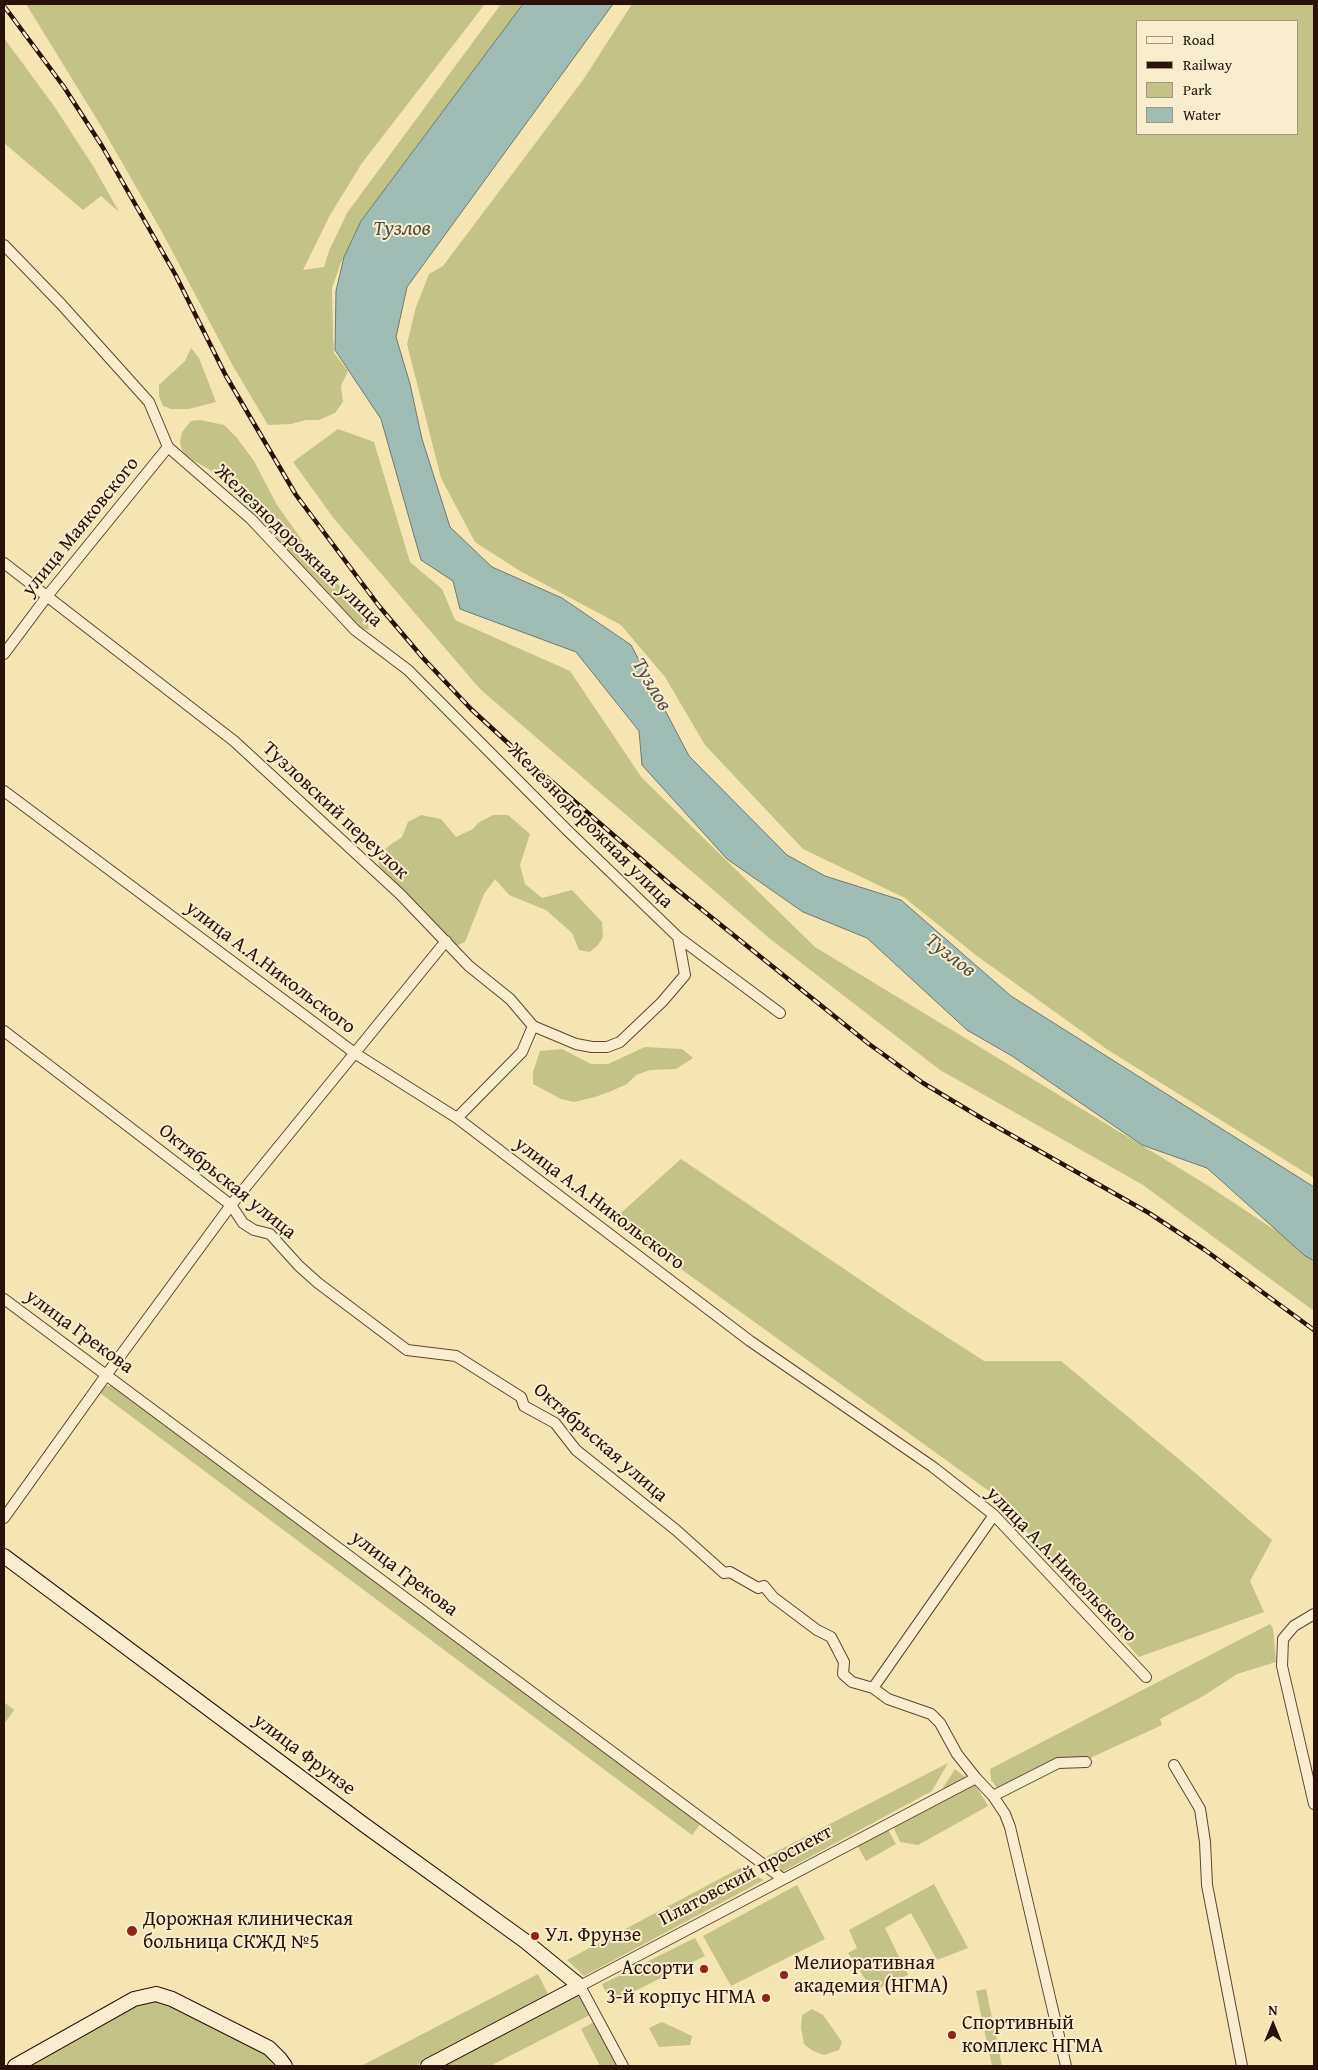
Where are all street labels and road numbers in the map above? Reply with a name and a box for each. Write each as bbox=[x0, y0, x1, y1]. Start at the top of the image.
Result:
street label: улица Маяковского bbox=[17, 452, 145, 602]
street label: Железнодорожная улица bbox=[209, 459, 387, 633]
street label: Тузловский переулок bbox=[257, 737, 413, 885]
street label: Железнодорожная улица bbox=[502, 738, 678, 914]
street label: улица А.А.Никольского bbox=[180, 896, 360, 1040]
street label: Октябрьская улица bbox=[153, 1119, 301, 1245]
street label: улица А.А.Никольского bbox=[509, 1132, 689, 1276]
street label: улица Грекова bbox=[20, 1285, 138, 1379]
street label: Октябрьская улица bbox=[528, 1378, 672, 1508]
street label: улица А.А.Никольского bbox=[981, 1482, 1141, 1648]
street label: улица Грекова bbox=[346, 1526, 462, 1622]
street label: улица Фрунзе bbox=[248, 1709, 360, 1801]
street label: Платовский проспект bbox=[655, 1820, 837, 1932]

